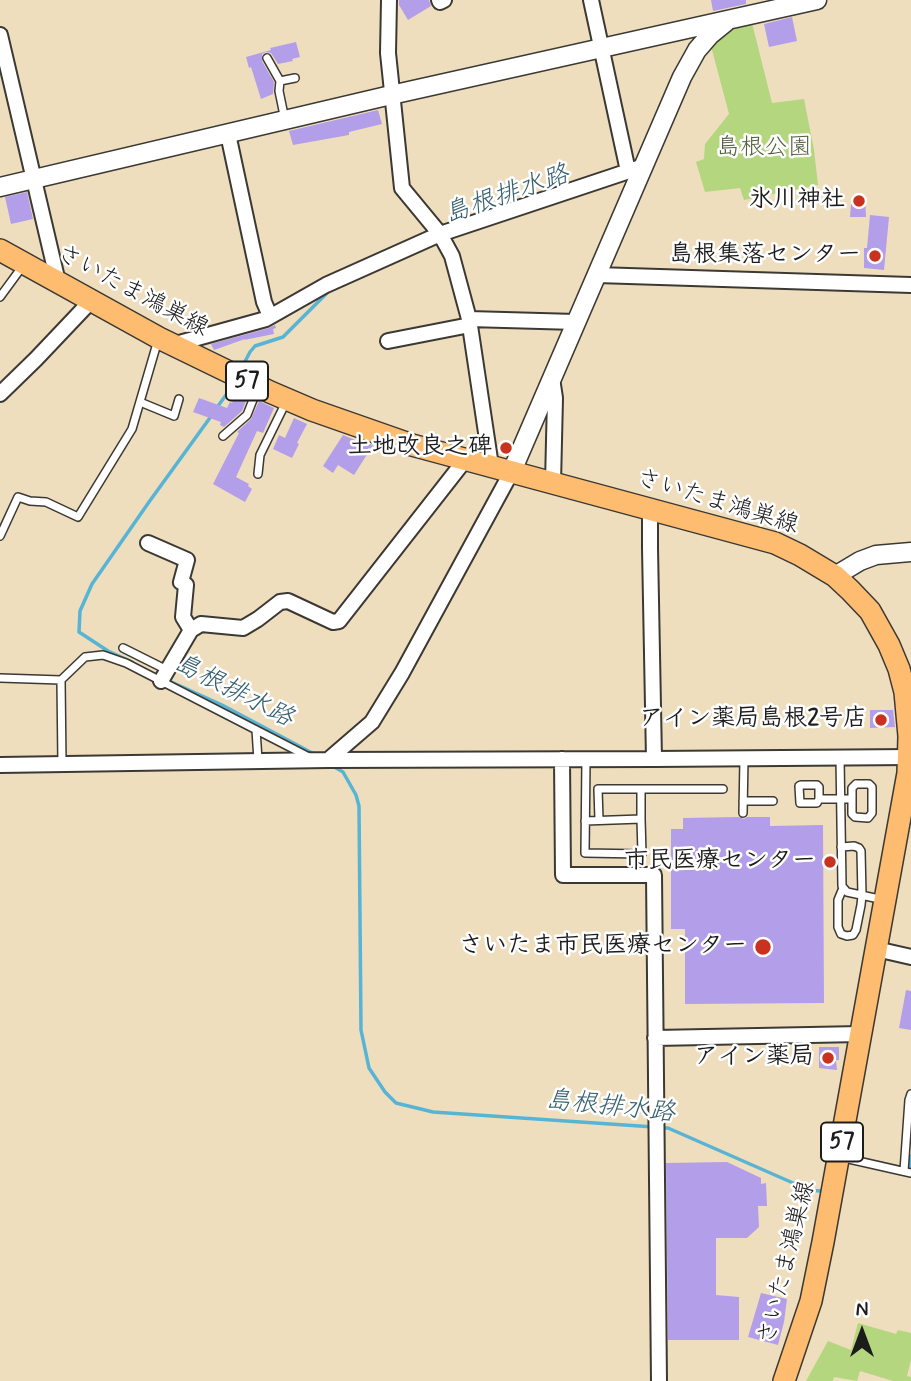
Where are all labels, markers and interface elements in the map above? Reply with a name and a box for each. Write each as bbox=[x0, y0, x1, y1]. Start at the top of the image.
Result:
park label: 島根公園 bbox=[716, 135, 812, 163]
water label: 島根排水路 bbox=[440, 160, 574, 232]
place label: 氷川神社 bbox=[749, 187, 845, 215]
marker: 氷川神社 bbox=[851, 193, 867, 209]
street label: さいたま鴻巣線 bbox=[51, 240, 213, 344]
place label: 島根集落センター bbox=[669, 242, 861, 270]
marker: 島根集落センター bbox=[867, 248, 883, 264]
road number: 57 bbox=[226, 362, 268, 400]
place label: 土地改良之碑 bbox=[348, 434, 492, 462]
marker: 土地改良之碑 bbox=[498, 440, 514, 456]
street label: さいたま鴻巣線 bbox=[632, 465, 802, 541]
water label: 島根排水路 bbox=[168, 649, 298, 735]
place label: アイン薬局島根2号店 bbox=[639, 706, 867, 734]
marker: アイン薬局島根2号店 bbox=[873, 712, 889, 728]
place label: 市民医療センター bbox=[624, 848, 816, 876]
marker: 市民医療センター bbox=[822, 854, 838, 870]
place label: さいたま市民医療センター bbox=[459, 933, 747, 961]
marker: さいたま市民医療センター bbox=[753, 937, 773, 957]
place label: アイン薬局 bbox=[694, 1044, 814, 1072]
marker: アイン薬局 bbox=[820, 1050, 836, 1066]
water label: 島根排水路 bbox=[544, 1086, 676, 1130]
road number: 57 bbox=[821, 1122, 863, 1162]
street label: さいたま鴻巣線 bbox=[754, 1178, 822, 1348]
north arrow bbox=[827, 1297, 897, 1367]
text: N bbox=[856, 1298, 868, 1323]

